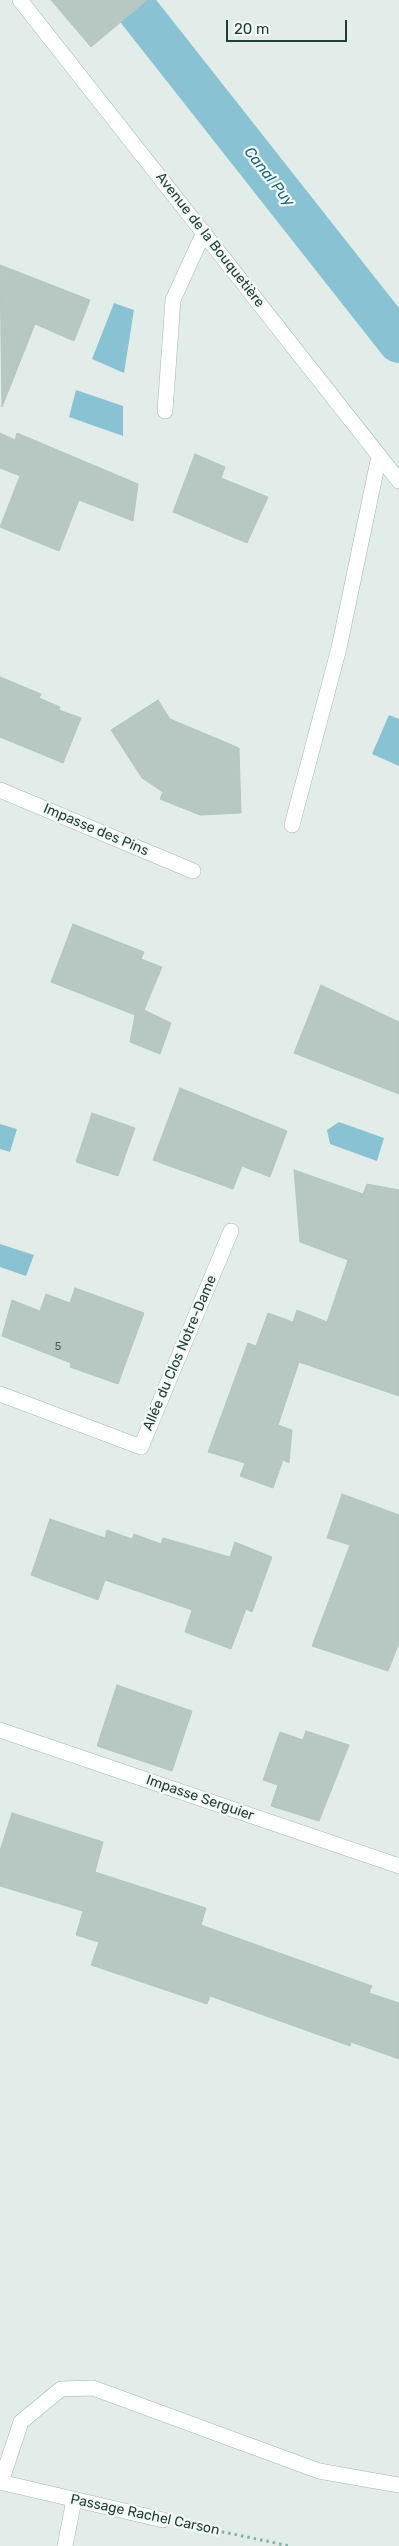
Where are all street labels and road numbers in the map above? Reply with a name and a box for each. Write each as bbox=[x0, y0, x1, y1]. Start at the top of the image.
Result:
street label: Avenue de la Bouquetière bbox=[152, 169, 268, 311]
street label: Impasse des Pins bbox=[41, 800, 151, 860]
street label: Allée du Clos Notre-Dame bbox=[140, 1273, 220, 1433]
street label: Impasse Serguier bbox=[144, 1772, 256, 1824]
street label: Passage Rachel Carson bbox=[69, 2491, 221, 2539]

